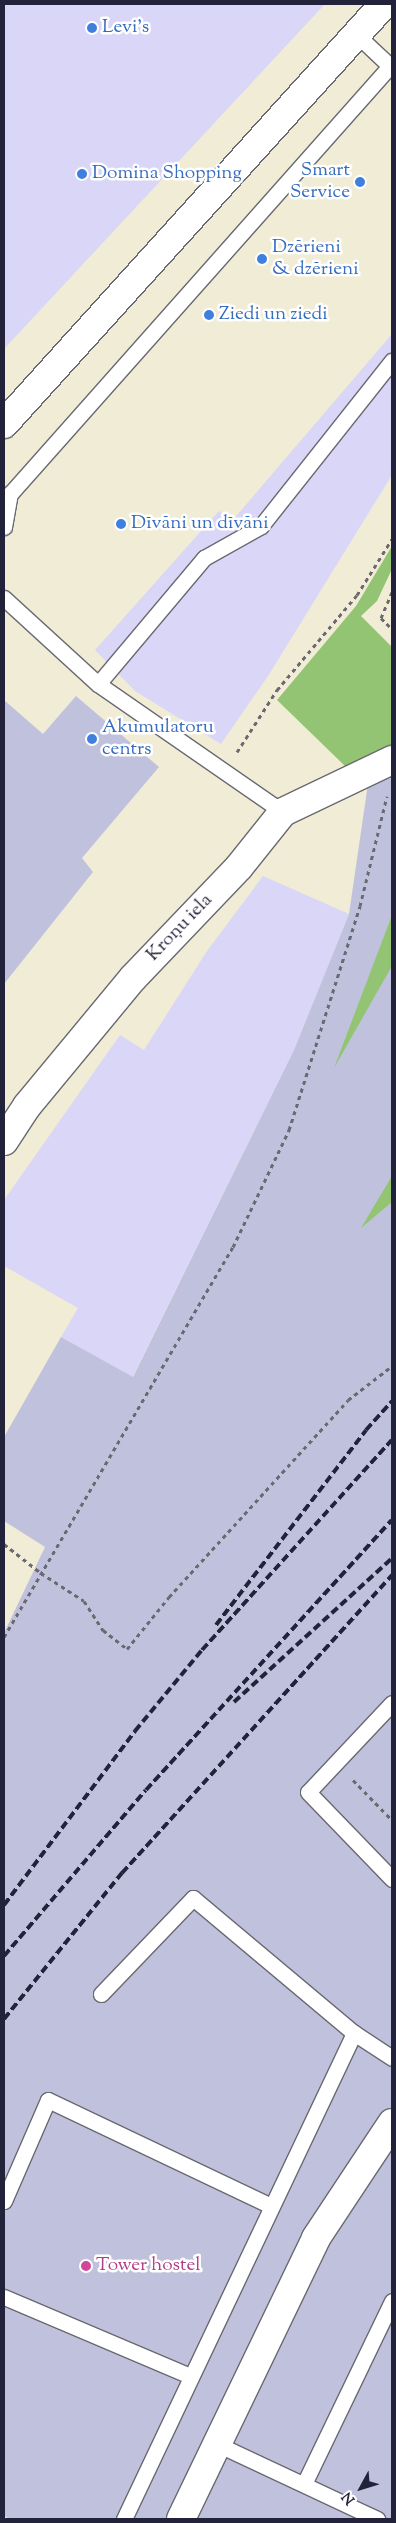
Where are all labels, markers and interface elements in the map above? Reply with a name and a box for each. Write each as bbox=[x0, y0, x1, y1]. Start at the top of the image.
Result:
place label: Levi's bbox=[102, 17, 149, 39]
marker: Levi's bbox=[86, 22, 98, 34]
place label: Smart Service bbox=[290, 160, 350, 204]
place label: Domina Shopping bbox=[92, 163, 242, 185]
marker: Domina Shopping bbox=[76, 168, 88, 180]
marker: Smart Service bbox=[354, 176, 366, 188]
place label: Dzērieni & dzērieni bbox=[272, 237, 359, 281]
marker: Dzērieni & dzērieni bbox=[256, 253, 268, 265]
place label: Ziedi un ziedi bbox=[219, 304, 328, 326]
marker: Ziedi un ziedi bbox=[203, 309, 215, 321]
place label: Dīvāni un dīvāni bbox=[131, 513, 269, 535]
marker: Dīvāni un dīvāni bbox=[115, 518, 127, 530]
place label: Akumulatoru centrs bbox=[102, 717, 214, 761]
marker: Akumulatoru centrs bbox=[86, 733, 98, 745]
street label: Kroņu iela bbox=[142, 889, 218, 967]
place label: Tower hostel bbox=[96, 2255, 201, 2277]
marker: Tower hostel bbox=[80, 2260, 92, 2272]
north arrow bbox=[336, 2463, 386, 2513]
text: N bbox=[338, 2487, 361, 2508]

